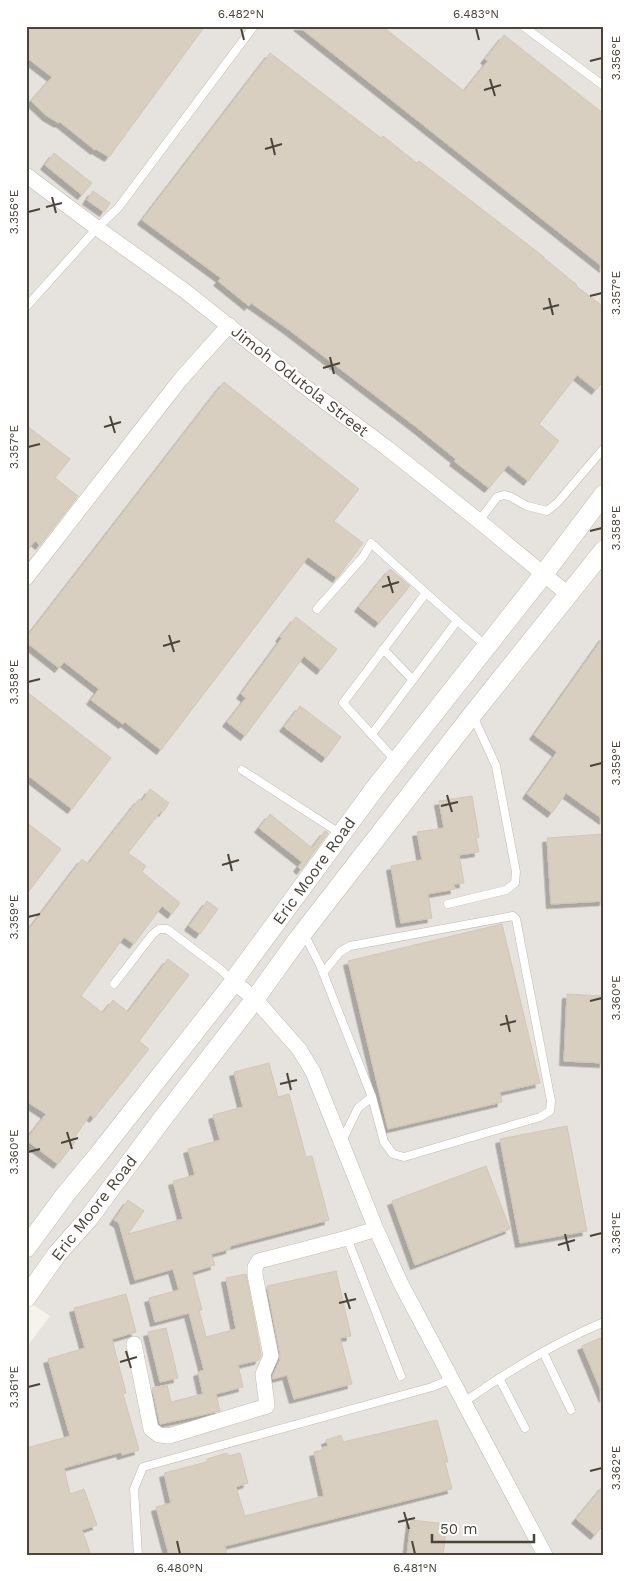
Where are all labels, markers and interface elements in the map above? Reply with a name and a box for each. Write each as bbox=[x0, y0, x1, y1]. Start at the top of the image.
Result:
text: 6.482°N bbox=[218, 7, 264, 21]
text: 6.483°N bbox=[453, 7, 499, 21]
text: 3.356°E bbox=[609, 35, 623, 80]
text: 3.356°E bbox=[7, 189, 21, 234]
text: 3.357°E bbox=[609, 271, 623, 315]
street label: Jimoh Odutola Street bbox=[228, 322, 373, 441]
text: 3.357°E bbox=[7, 425, 21, 469]
text: 3.358°E bbox=[609, 505, 623, 550]
text: 3.358°E bbox=[7, 659, 21, 704]
text: 3.359°E bbox=[609, 740, 623, 785]
street label: Eric Moore Road bbox=[269, 814, 359, 928]
text: 3.359°E bbox=[7, 894, 21, 939]
text: 3.360°E bbox=[609, 975, 623, 1021]
text: 3.360°E bbox=[7, 1129, 21, 1175]
street label: Eric Moore Road bbox=[47, 1152, 141, 1264]
text: 3.361°E bbox=[609, 1211, 623, 1254]
text: 3.361°E bbox=[7, 1365, 21, 1408]
text: 3.362°E bbox=[609, 1445, 623, 1490]
scale bar bbox=[432, 1511, 535, 1543]
text: 50 m bbox=[440, 1520, 477, 1538]
text: 6.480°N bbox=[157, 1561, 203, 1575]
text: 6.481°N bbox=[393, 1561, 437, 1575]

